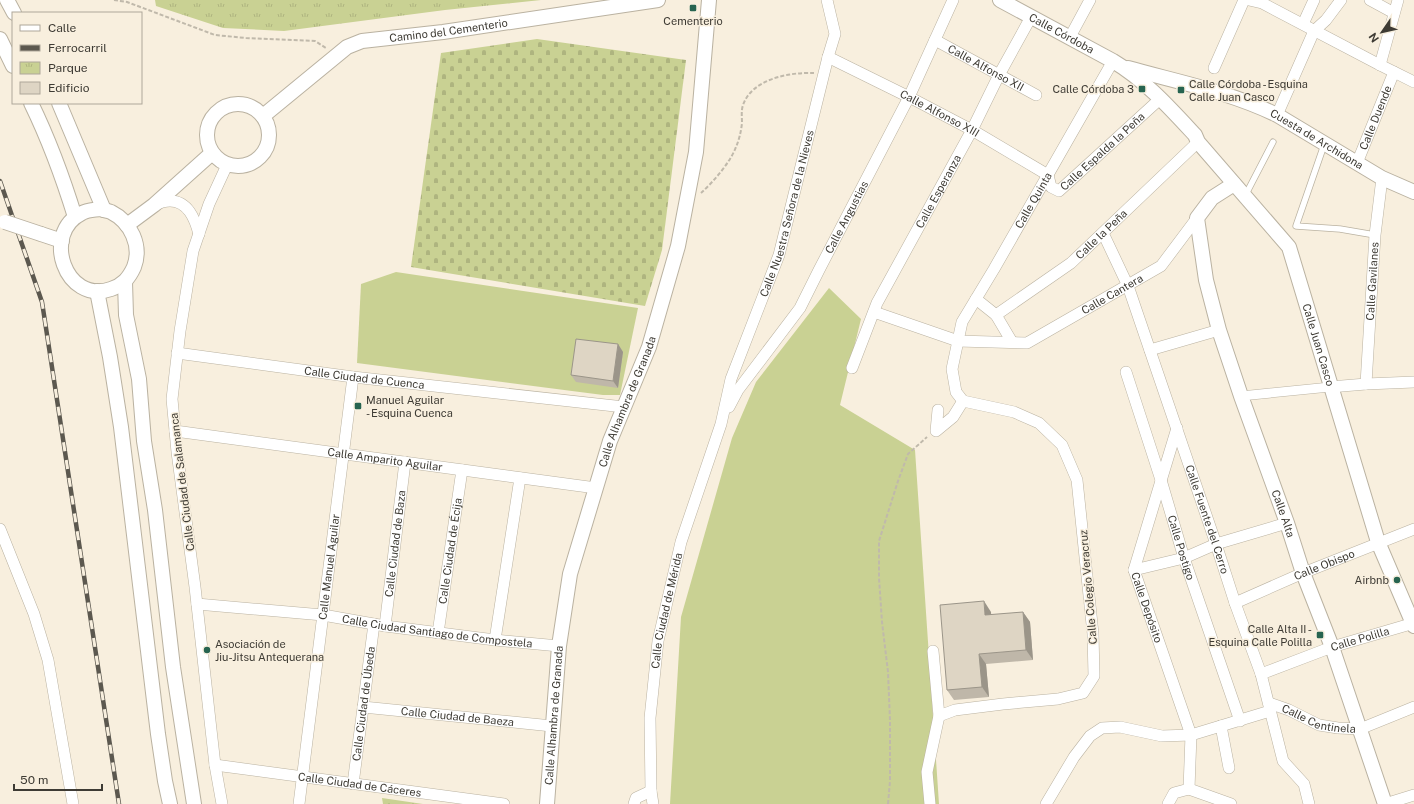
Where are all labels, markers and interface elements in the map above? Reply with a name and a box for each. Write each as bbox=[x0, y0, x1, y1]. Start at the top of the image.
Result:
marker: Cementerio bbox=[688, 3, 698, 13]
street label: Calle Córdoba bbox=[1027, 11, 1096, 56]
legend bbox=[12, 12, 142, 104]
north arrow bbox=[1362, 12, 1402, 52]
place label: Cementerio bbox=[663, 15, 723, 27]
street label: Camino del Cementerio bbox=[389, 16, 508, 44]
text: Calle bbox=[48, 21, 77, 35]
text: N bbox=[1366, 31, 1381, 45]
text: Ferrocarril bbox=[48, 41, 107, 55]
street label: Calle Alfonso XII bbox=[946, 42, 1026, 93]
text: Parque bbox=[48, 61, 88, 75]
place label: Calle Córdoba - Esquina Calle Juan Casco bbox=[1189, 78, 1308, 103]
text: Edificio bbox=[48, 81, 90, 95]
place label: Calle Córdoba 3 bbox=[1052, 83, 1134, 95]
marker: Calle Córdoba 3 bbox=[1137, 84, 1147, 94]
street label: Calle Duende bbox=[1357, 84, 1394, 151]
marker: Calle Córdoba - Esquina Calle Juan Casco bbox=[1176, 85, 1186, 95]
street label: Calle Alfonso XIII bbox=[898, 88, 981, 139]
street label: Cuesta de Archidona bbox=[1268, 107, 1365, 171]
street label: Calle Espalda la Peña bbox=[1058, 110, 1147, 193]
street label: Calle Nuestra Señora de la Nieves bbox=[757, 128, 816, 299]
street label: Calle Esperanza bbox=[913, 153, 963, 230]
street label: Calle Quinta bbox=[1013, 170, 1054, 230]
street label: Calle Angustias bbox=[823, 179, 870, 255]
street label: Calle la Peña bbox=[1073, 207, 1129, 261]
street label: Calle Gavilanes bbox=[1364, 241, 1381, 321]
street label: Calle Cantera bbox=[1079, 272, 1145, 317]
street label: Calle Juan Casco bbox=[1300, 302, 1337, 388]
street label: Calle Alhambra de Granada bbox=[596, 335, 658, 469]
street label: Calle Ciudad de Cuenca bbox=[303, 364, 425, 391]
place label: Manuel Aguilar - Esquina Cuenca bbox=[366, 394, 453, 419]
marker: Manuel Aguilar - Esquina Cuenca bbox=[353, 401, 363, 411]
street label: Calle Ciudad de Salamanca bbox=[168, 412, 196, 552]
street label: Calle Amparito Aguilar bbox=[327, 446, 443, 473]
street label: Calle Fuente del Cerro bbox=[1183, 463, 1231, 575]
street label: Calle Alta bbox=[1269, 488, 1297, 539]
street label: Calle Ciudad de Baza bbox=[383, 490, 408, 598]
street label: Calle Ciudad de Écija bbox=[436, 497, 464, 605]
street label: Calle Manuel Aguilar bbox=[316, 513, 342, 621]
street label: Calle Postigo bbox=[1166, 514, 1197, 581]
street label: Calle Colegio Veracruz bbox=[1077, 529, 1099, 645]
street label: Calle Obispo bbox=[1292, 547, 1356, 582]
street label: Calle Ciudad de Mérida bbox=[649, 551, 684, 669]
street label: Calle Depósito bbox=[1129, 571, 1165, 644]
place label: Airbnb bbox=[1355, 574, 1389, 586]
marker: Airbnb bbox=[1392, 575, 1402, 585]
street label: Calle Ciudad Santiago de Compostela bbox=[341, 613, 533, 649]
place label: Calle Alta II - Esquina Calle Polilla bbox=[1208, 623, 1312, 648]
street label: Calle Polilla bbox=[1329, 625, 1391, 653]
marker: Calle Alta II - Esquina Calle Polilla bbox=[1315, 630, 1325, 640]
place label: Asociación de Jiu-Jitsu Antequerana bbox=[215, 638, 324, 663]
marker: Asociación de Jiu-Jitsu Antequerana bbox=[202, 645, 212, 655]
street label: Calle Alhambra de Granada bbox=[542, 645, 565, 785]
street label: Calle Ciudad de Úbeda bbox=[350, 646, 377, 762]
street label: Calle Centinela bbox=[1280, 702, 1356, 735]
street label: Calle Ciudad de Baeza bbox=[400, 705, 515, 728]
scale bar bbox=[14, 766, 102, 792]
street label: Calle Ciudad de Cáceres bbox=[297, 770, 423, 799]
text: 50 m bbox=[20, 773, 48, 787]

